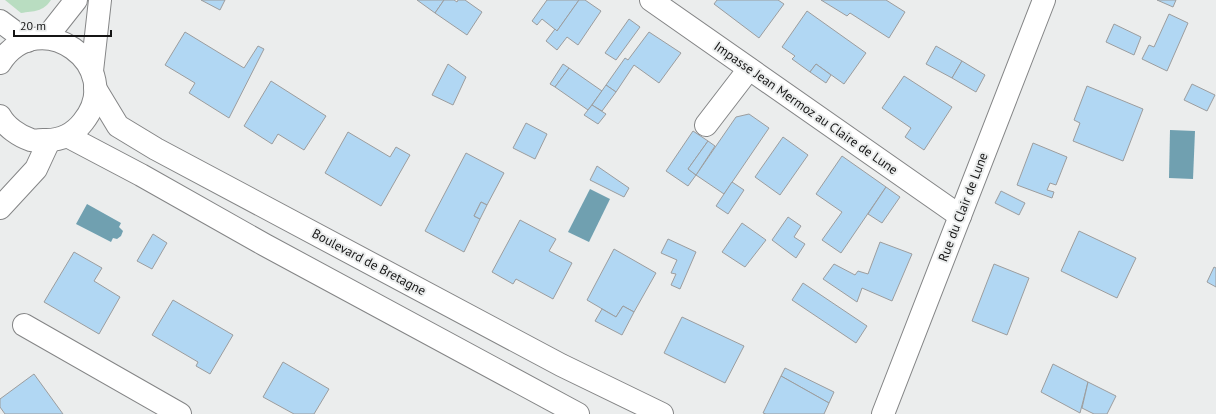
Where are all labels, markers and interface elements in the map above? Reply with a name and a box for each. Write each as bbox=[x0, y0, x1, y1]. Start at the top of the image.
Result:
scale bar bbox=[14, 12, 111, 38]
text: 20 m bbox=[20, 18, 46, 33]
street label: Impasse Jean Mermoz au Claire de Lune bbox=[711, 38, 901, 178]
street label: Rue du Clair de Lune bbox=[934, 150, 992, 264]
street label: Boulevard de Bretagne bbox=[309, 225, 429, 299]

